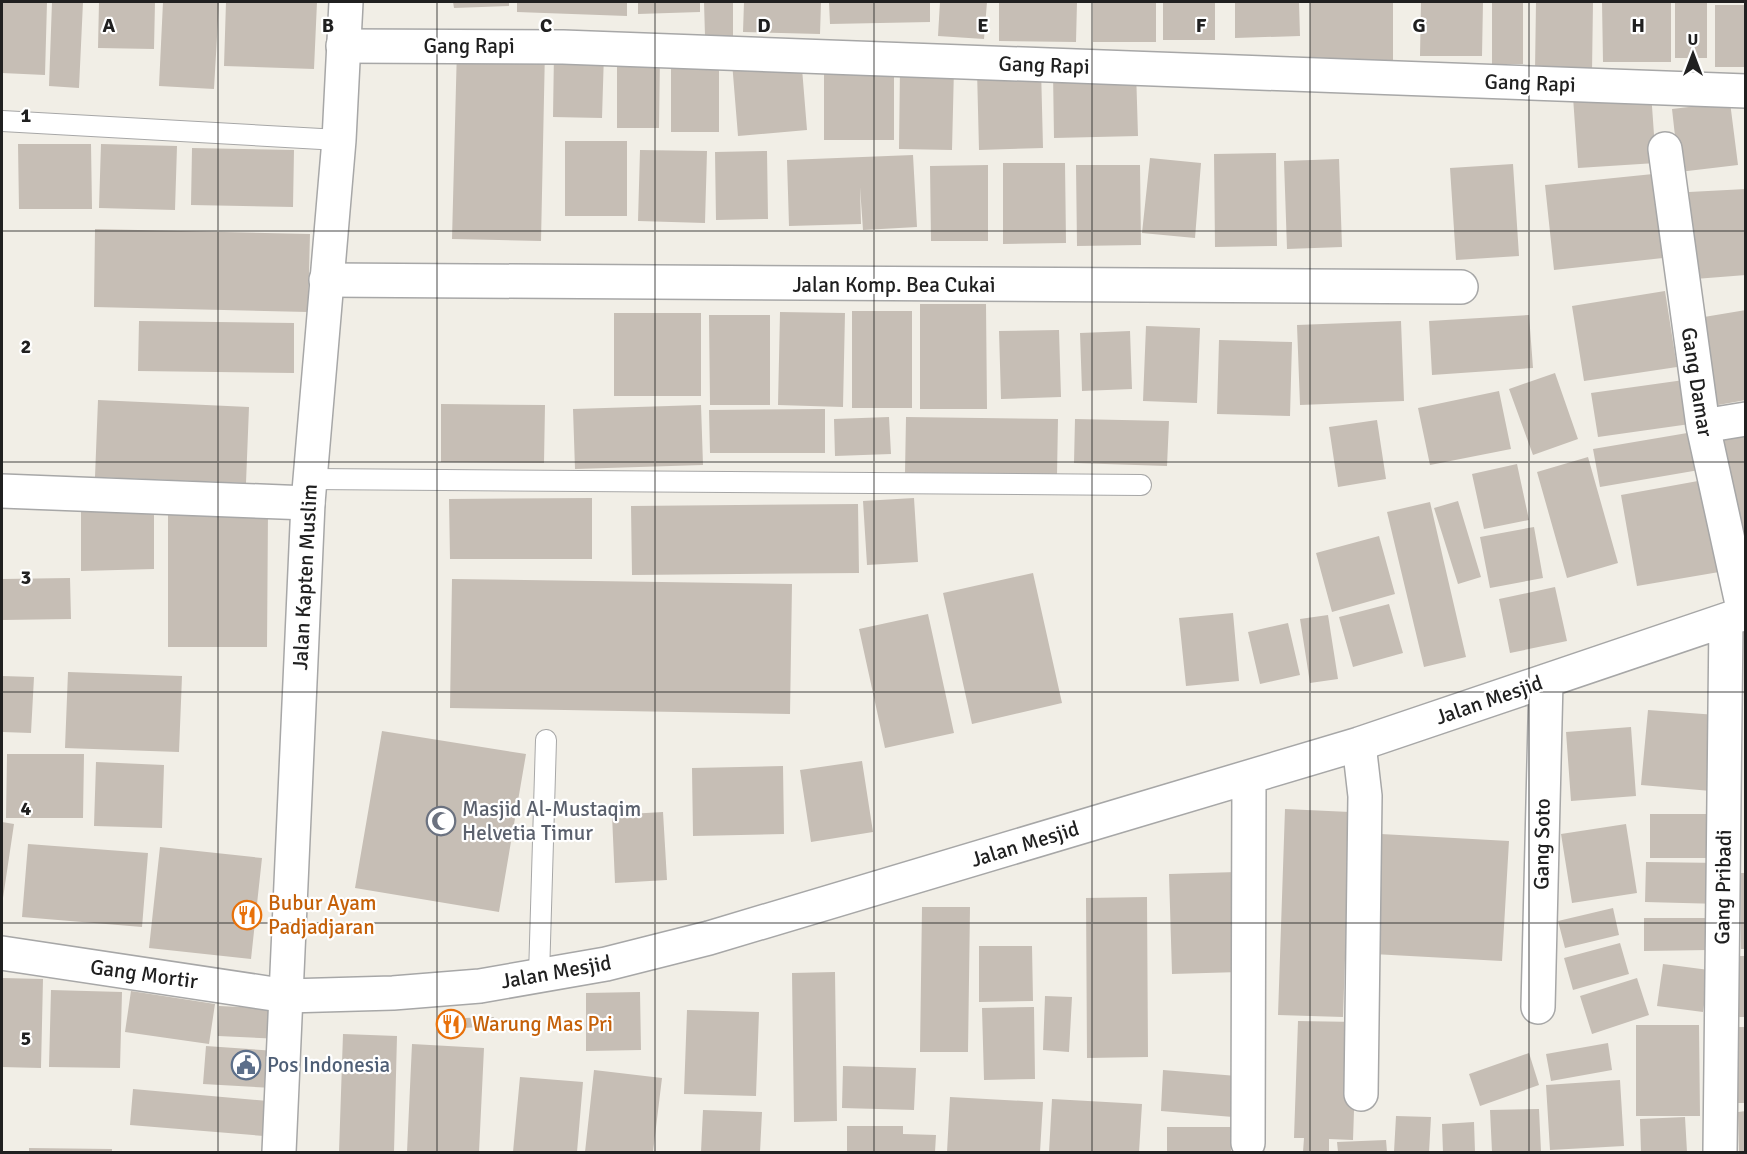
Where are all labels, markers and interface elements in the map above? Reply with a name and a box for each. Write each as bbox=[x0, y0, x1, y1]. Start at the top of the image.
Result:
text: A bbox=[103, 13, 116, 38]
text: B bbox=[322, 13, 334, 38]
text: C bbox=[540, 13, 552, 38]
text: D bbox=[757, 13, 771, 38]
text: E bbox=[977, 13, 989, 38]
text: F bbox=[1196, 13, 1207, 38]
text: G bbox=[1412, 13, 1426, 38]
text: H bbox=[1631, 13, 1645, 38]
north arrow bbox=[1663, 24, 1723, 84]
text: U bbox=[1688, 30, 1698, 50]
street label: Gang Rapi bbox=[423, 33, 515, 59]
street label: Gang Rapi bbox=[998, 50, 1090, 80]
street label: Gang Rapi bbox=[1484, 68, 1576, 98]
text: 1 bbox=[21, 103, 32, 128]
street label: Jalan Komp. Bea Cukai bbox=[793, 272, 995, 298]
street label: Gang Damar bbox=[1676, 325, 1719, 439]
text: 2 bbox=[21, 334, 31, 359]
street label: Jalan Kapten Muslim bbox=[287, 483, 323, 671]
text: 3 bbox=[21, 565, 31, 590]
street label: Jalan Mesjid bbox=[1432, 670, 1546, 730]
text: 4 bbox=[21, 796, 32, 821]
place label: Masjid Al-Mustaqim Helvetia Timur bbox=[462, 796, 641, 846]
street label: Gang Soto bbox=[1528, 798, 1556, 890]
mosque icon: Masjid Al-Mustaqim Helvetia Timur bbox=[425, 805, 457, 837]
street label: Jalan Mesjid bbox=[968, 815, 1082, 873]
street label: Gang Pribadi bbox=[1709, 829, 1737, 945]
place label: Bubur Ayam Padjadjaran bbox=[268, 890, 377, 940]
restaurant icon: Bubur Ayam Padjadjaran bbox=[231, 899, 263, 931]
street label: Jalan Mesjid bbox=[499, 949, 613, 995]
street label: Gang Mortir bbox=[89, 954, 200, 994]
restaurant icon: Warung Mas Pri bbox=[435, 1008, 467, 1040]
place label: Warung Mas Pri bbox=[472, 1011, 613, 1037]
text: 5 bbox=[21, 1026, 31, 1051]
public building icon: Pos Indonesia bbox=[230, 1049, 262, 1081]
place label: Pos Indonesia bbox=[267, 1052, 390, 1078]

